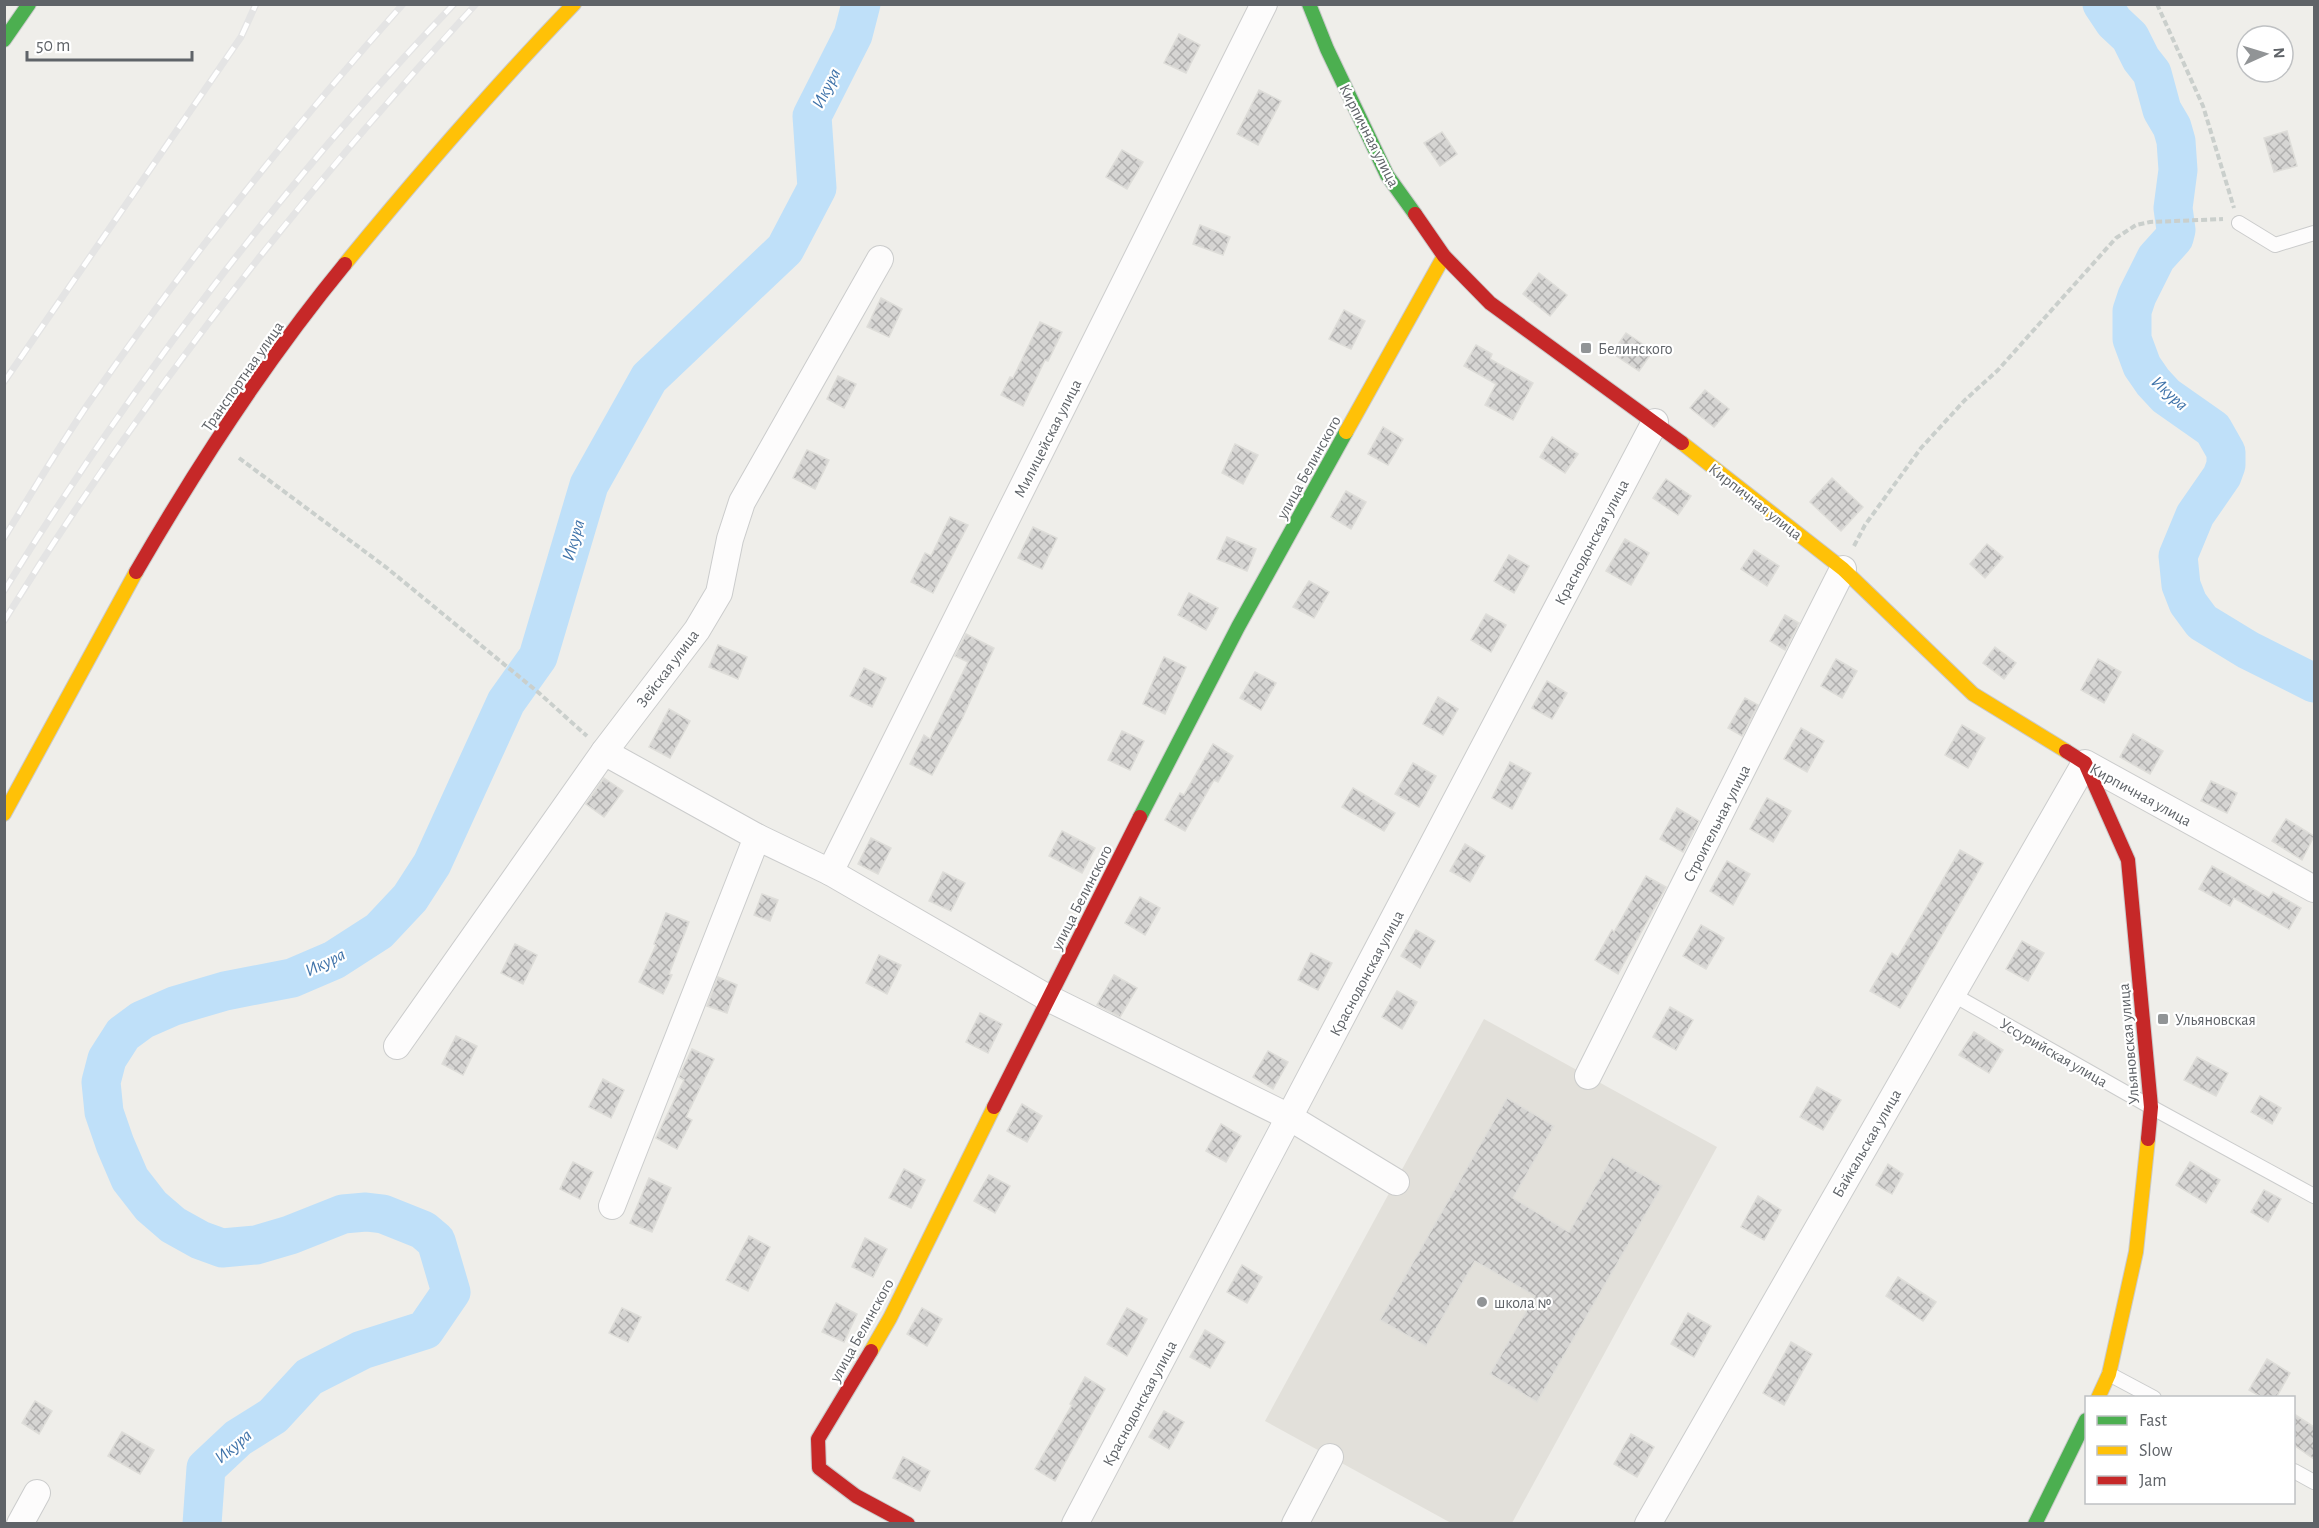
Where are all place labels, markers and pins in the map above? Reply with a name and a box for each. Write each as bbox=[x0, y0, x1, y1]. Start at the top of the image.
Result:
marker: Белинского bbox=[1579, 341, 1593, 355]
place label: Белинского bbox=[1598, 341, 1673, 357]
marker: Ульяновская bbox=[2156, 1012, 2170, 1026]
place label: Ульяновская bbox=[2175, 1012, 2256, 1028]
marker: школа № bbox=[1475, 1295, 1489, 1309]
place label: школа № bbox=[1494, 1295, 1551, 1311]

